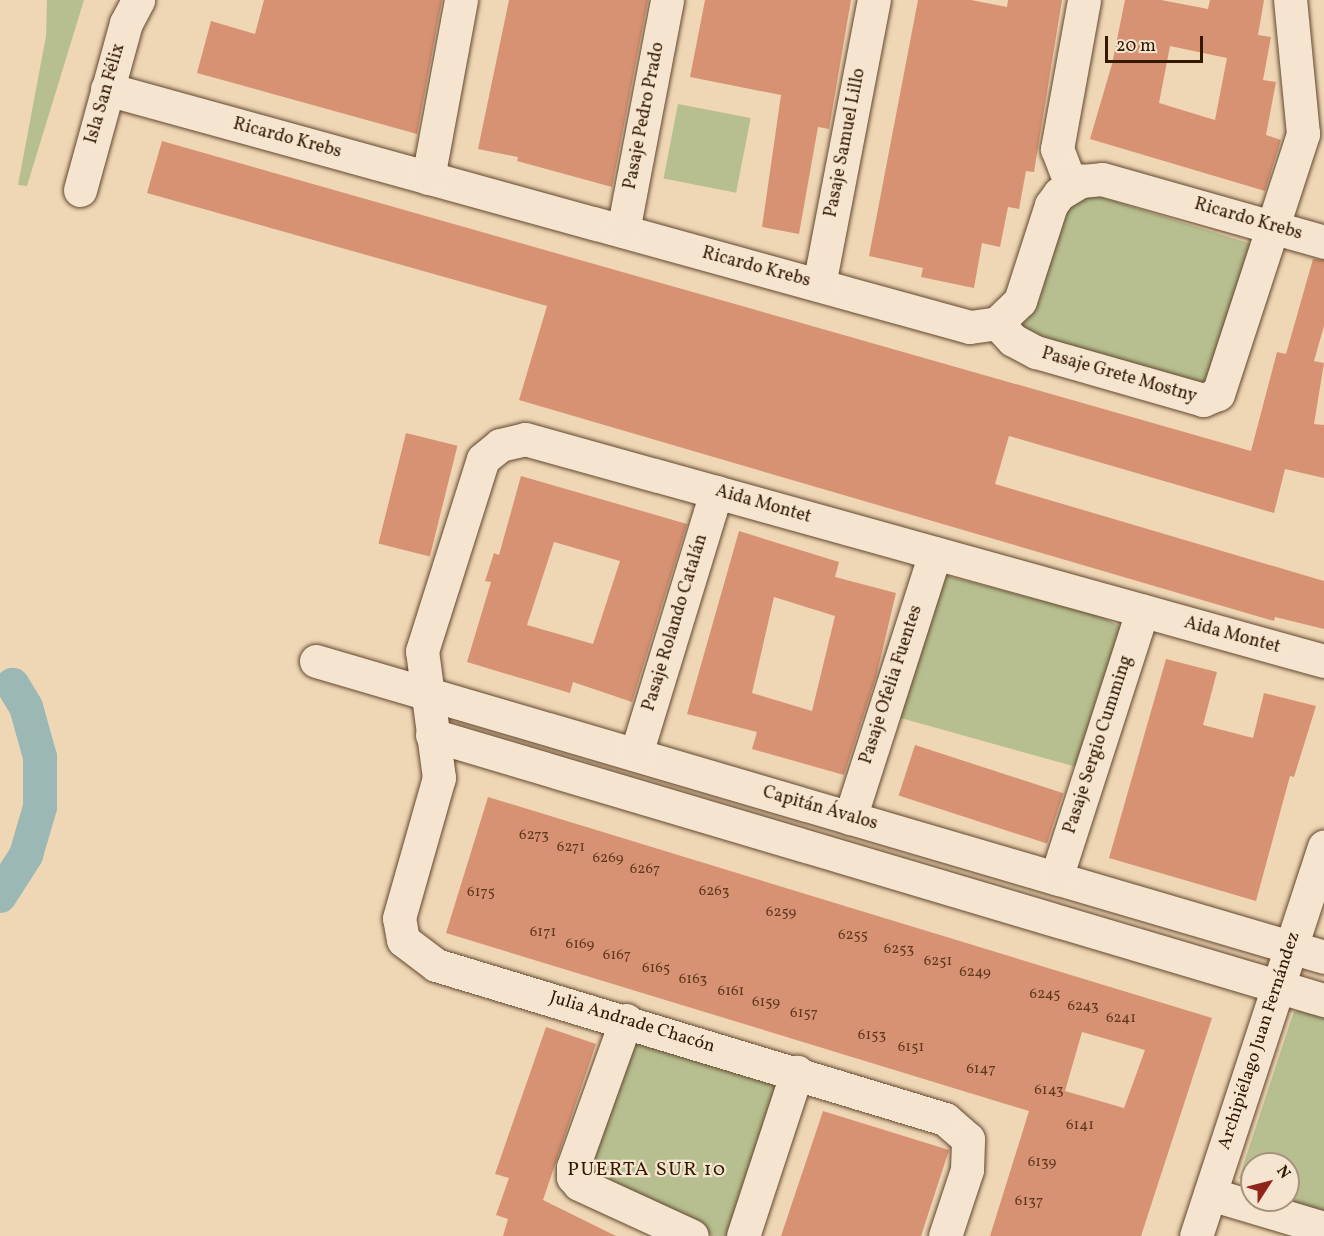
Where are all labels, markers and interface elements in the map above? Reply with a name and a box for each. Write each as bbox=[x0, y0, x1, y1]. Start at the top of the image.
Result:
scale bar bbox=[1108, 24, 1206, 62]
text: 20 m bbox=[1116, 34, 1156, 59]
street label: Isla San Félix bbox=[81, 41, 131, 147]
street label: Pasaje Pedro Prado bbox=[620, 41, 670, 191]
street label: Pasaje Samuel Lillo bbox=[821, 67, 871, 219]
street label: Ricardo Krebs bbox=[230, 114, 344, 164]
street label: Ricardo Krebs bbox=[1191, 194, 1305, 246]
street label: Ricardo Krebs bbox=[699, 243, 813, 293]
street label: Pasaje Grete Mostny bbox=[1039, 343, 1199, 409]
street label: Aida Montet bbox=[713, 481, 813, 529]
street label: Pasaje Rolando Catalán bbox=[639, 532, 713, 714]
street label: Pasaje Ofelia Fuentes bbox=[856, 603, 928, 767]
street label: Aida Montet bbox=[1182, 613, 1282, 659]
street label: Pasaje Sergio Cumming bbox=[1060, 653, 1138, 837]
street label: Capitán Ávalos bbox=[760, 782, 880, 836]
house number: 6273 bbox=[519, 827, 549, 845]
house number: 6271 bbox=[557, 839, 585, 857]
house number: 6269 bbox=[592, 850, 624, 868]
house number: 6267 bbox=[630, 861, 660, 879]
house number: 6263 bbox=[699, 883, 729, 901]
house number: 6175 bbox=[467, 884, 495, 902]
house number: 6259 bbox=[766, 904, 796, 922]
house number: 6171 bbox=[530, 924, 556, 942]
house number: 6255 bbox=[838, 927, 868, 945]
street label: Archipiélago Juan Fernández bbox=[1215, 929, 1305, 1153]
house number: 6169 bbox=[566, 936, 594, 954]
house number: 6253 bbox=[884, 941, 914, 959]
house number: 6167 bbox=[603, 947, 631, 965]
house number: 6251 bbox=[924, 953, 952, 971]
house number: 6165 bbox=[642, 960, 670, 978]
house number: 6249 bbox=[959, 964, 991, 982]
house number: 6163 bbox=[679, 971, 707, 989]
house number: 6161 bbox=[718, 983, 744, 1001]
house number: 6245 bbox=[1030, 986, 1060, 1004]
street label: Julia Andrade Chacón bbox=[547, 988, 717, 1058]
house number: 6159 bbox=[752, 994, 780, 1012]
house number: 6243 bbox=[1067, 998, 1099, 1016]
house number: 6157 bbox=[790, 1005, 818, 1023]
house number: 6241 bbox=[1106, 1010, 1136, 1028]
house number: 6153 bbox=[858, 1027, 886, 1045]
house number: 6151 bbox=[898, 1039, 924, 1057]
house number: 6147 bbox=[966, 1061, 996, 1079]
house number: 6143 bbox=[1034, 1082, 1064, 1100]
house number: 6141 bbox=[1066, 1117, 1094, 1135]
north arrow bbox=[1240, 1152, 1300, 1212]
house number: 6139 bbox=[1028, 1154, 1056, 1172]
district label: PUERTA SUR 10 bbox=[567, 1158, 727, 1182]
text: N bbox=[1271, 1161, 1295, 1184]
house number: 6137 bbox=[1015, 1193, 1043, 1211]

